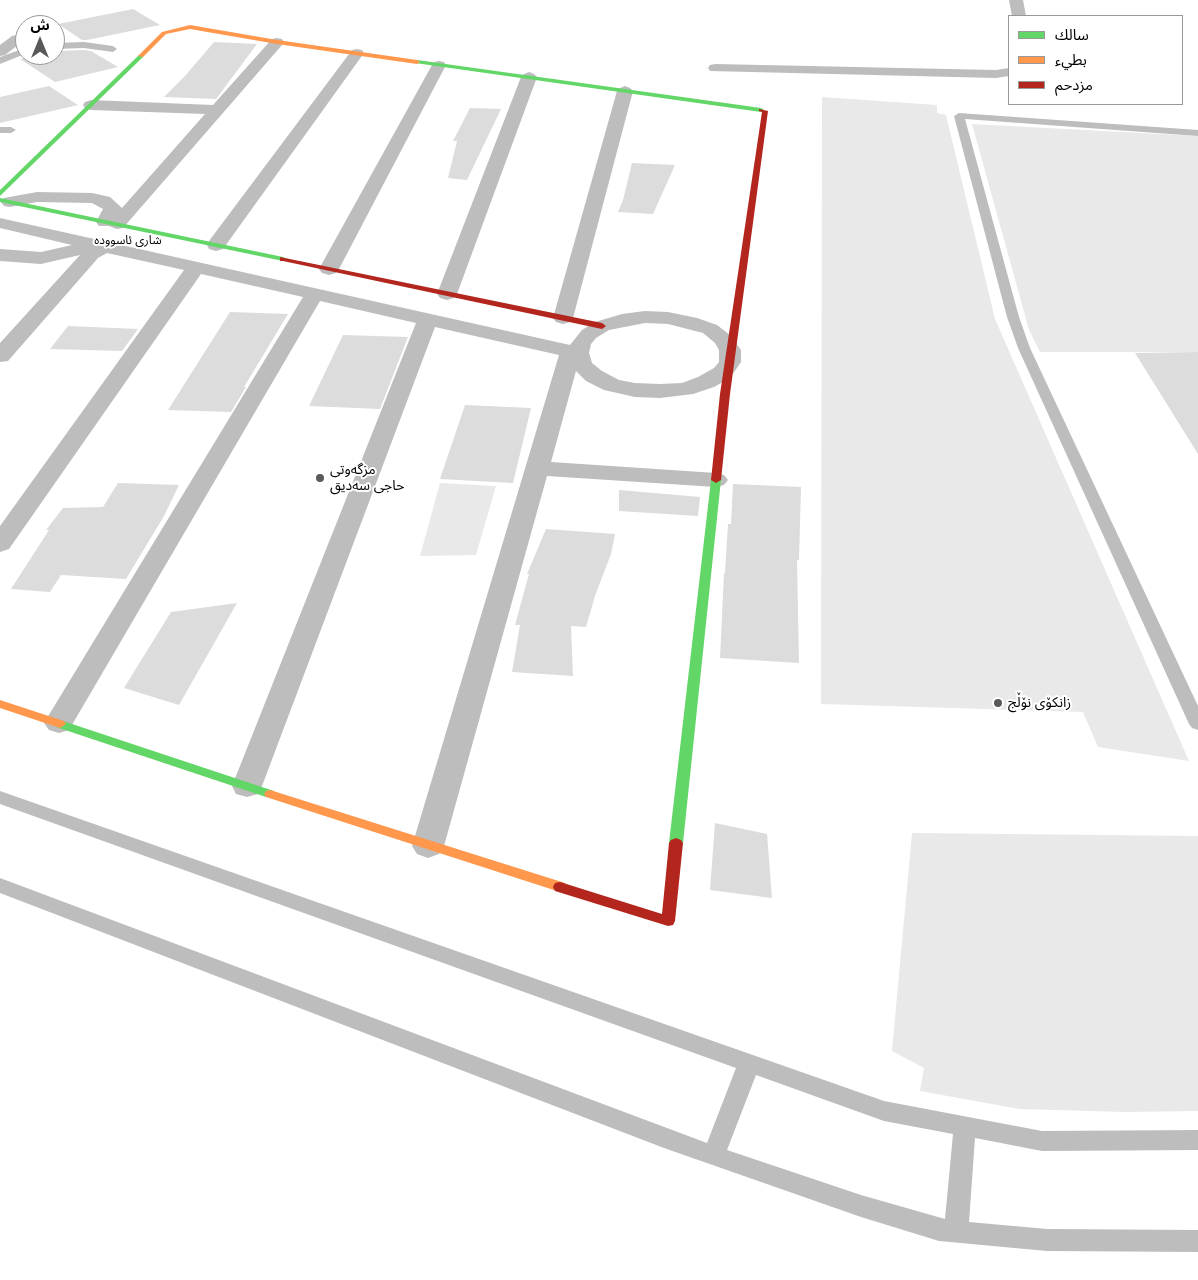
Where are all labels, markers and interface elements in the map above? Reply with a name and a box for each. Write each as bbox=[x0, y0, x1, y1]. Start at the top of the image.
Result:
north arrow bbox=[15, 15, 65, 65]
legend bbox=[1008, 15, 1183, 105]
text: ش bbox=[30, 17, 50, 34]
text: سالك bbox=[1055, 26, 1089, 44]
text: بطيء bbox=[1055, 51, 1087, 69]
text: مزدحم bbox=[1055, 76, 1093, 94]
district label: شاری ئاسوودە bbox=[94, 234, 162, 248]
place label: مزگەوتی حاجی سەدیق bbox=[330, 462, 405, 494]
marker: مزگەوتی حاجی سەدیق bbox=[314, 472, 326, 484]
place label: زانکۆی نۆڵج bbox=[1008, 695, 1071, 711]
marker: زانکۆی نۆڵج bbox=[992, 697, 1004, 709]

